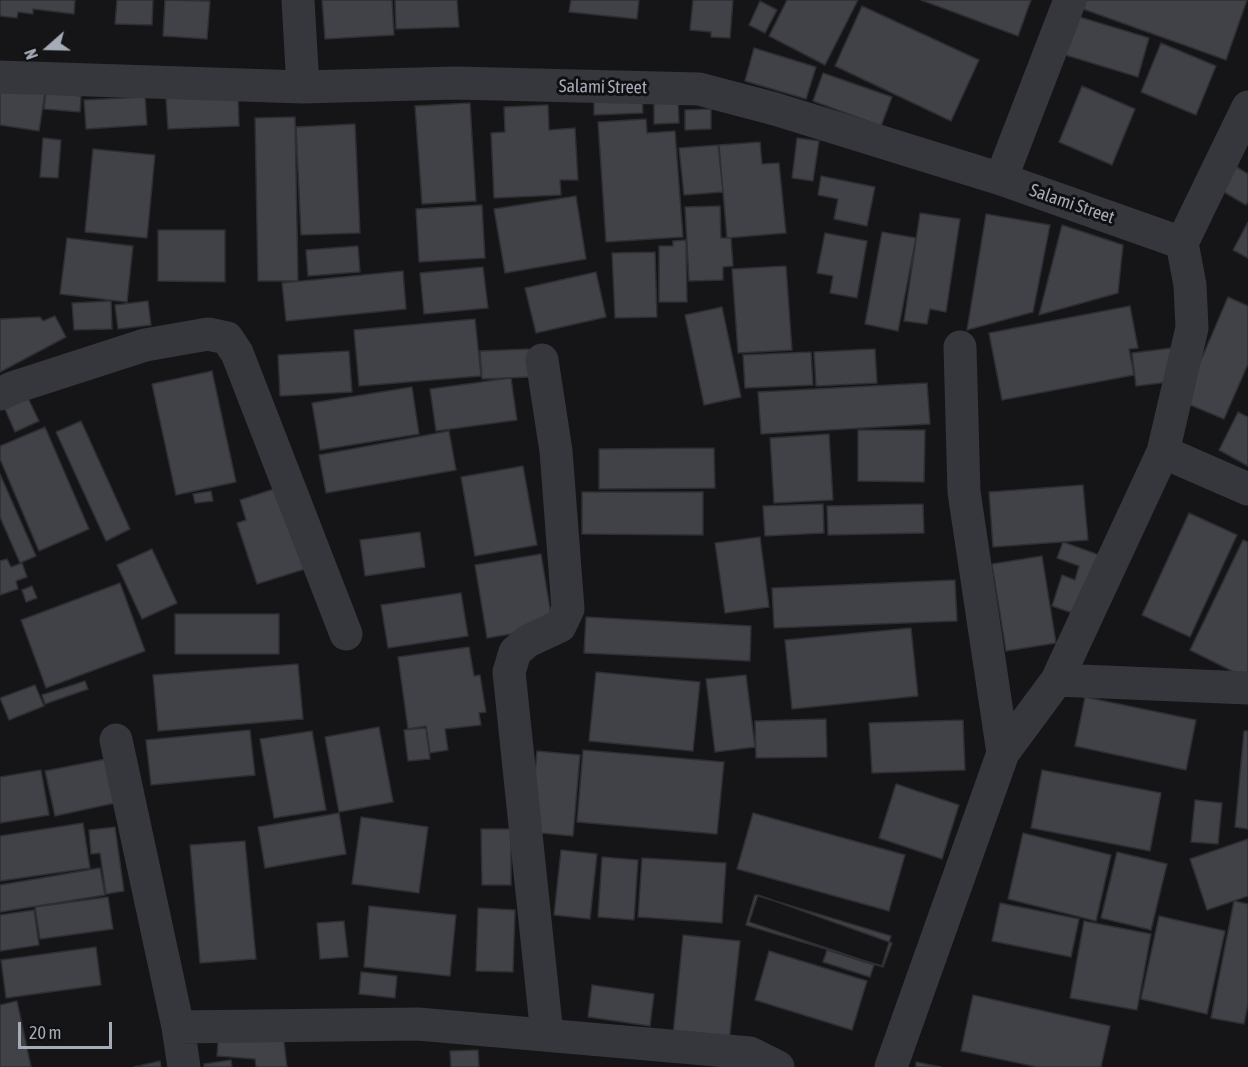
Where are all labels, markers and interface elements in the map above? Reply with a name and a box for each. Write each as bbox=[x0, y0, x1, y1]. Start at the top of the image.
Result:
north arrow bbox=[18, 18, 78, 78]
text: N bbox=[21, 47, 41, 62]
street label: Salami Street bbox=[559, 75, 647, 99]
street label: Salami Street bbox=[1027, 179, 1117, 229]
scale bar bbox=[21, 1010, 116, 1048]
text: 20 m bbox=[29, 1022, 61, 1043]

